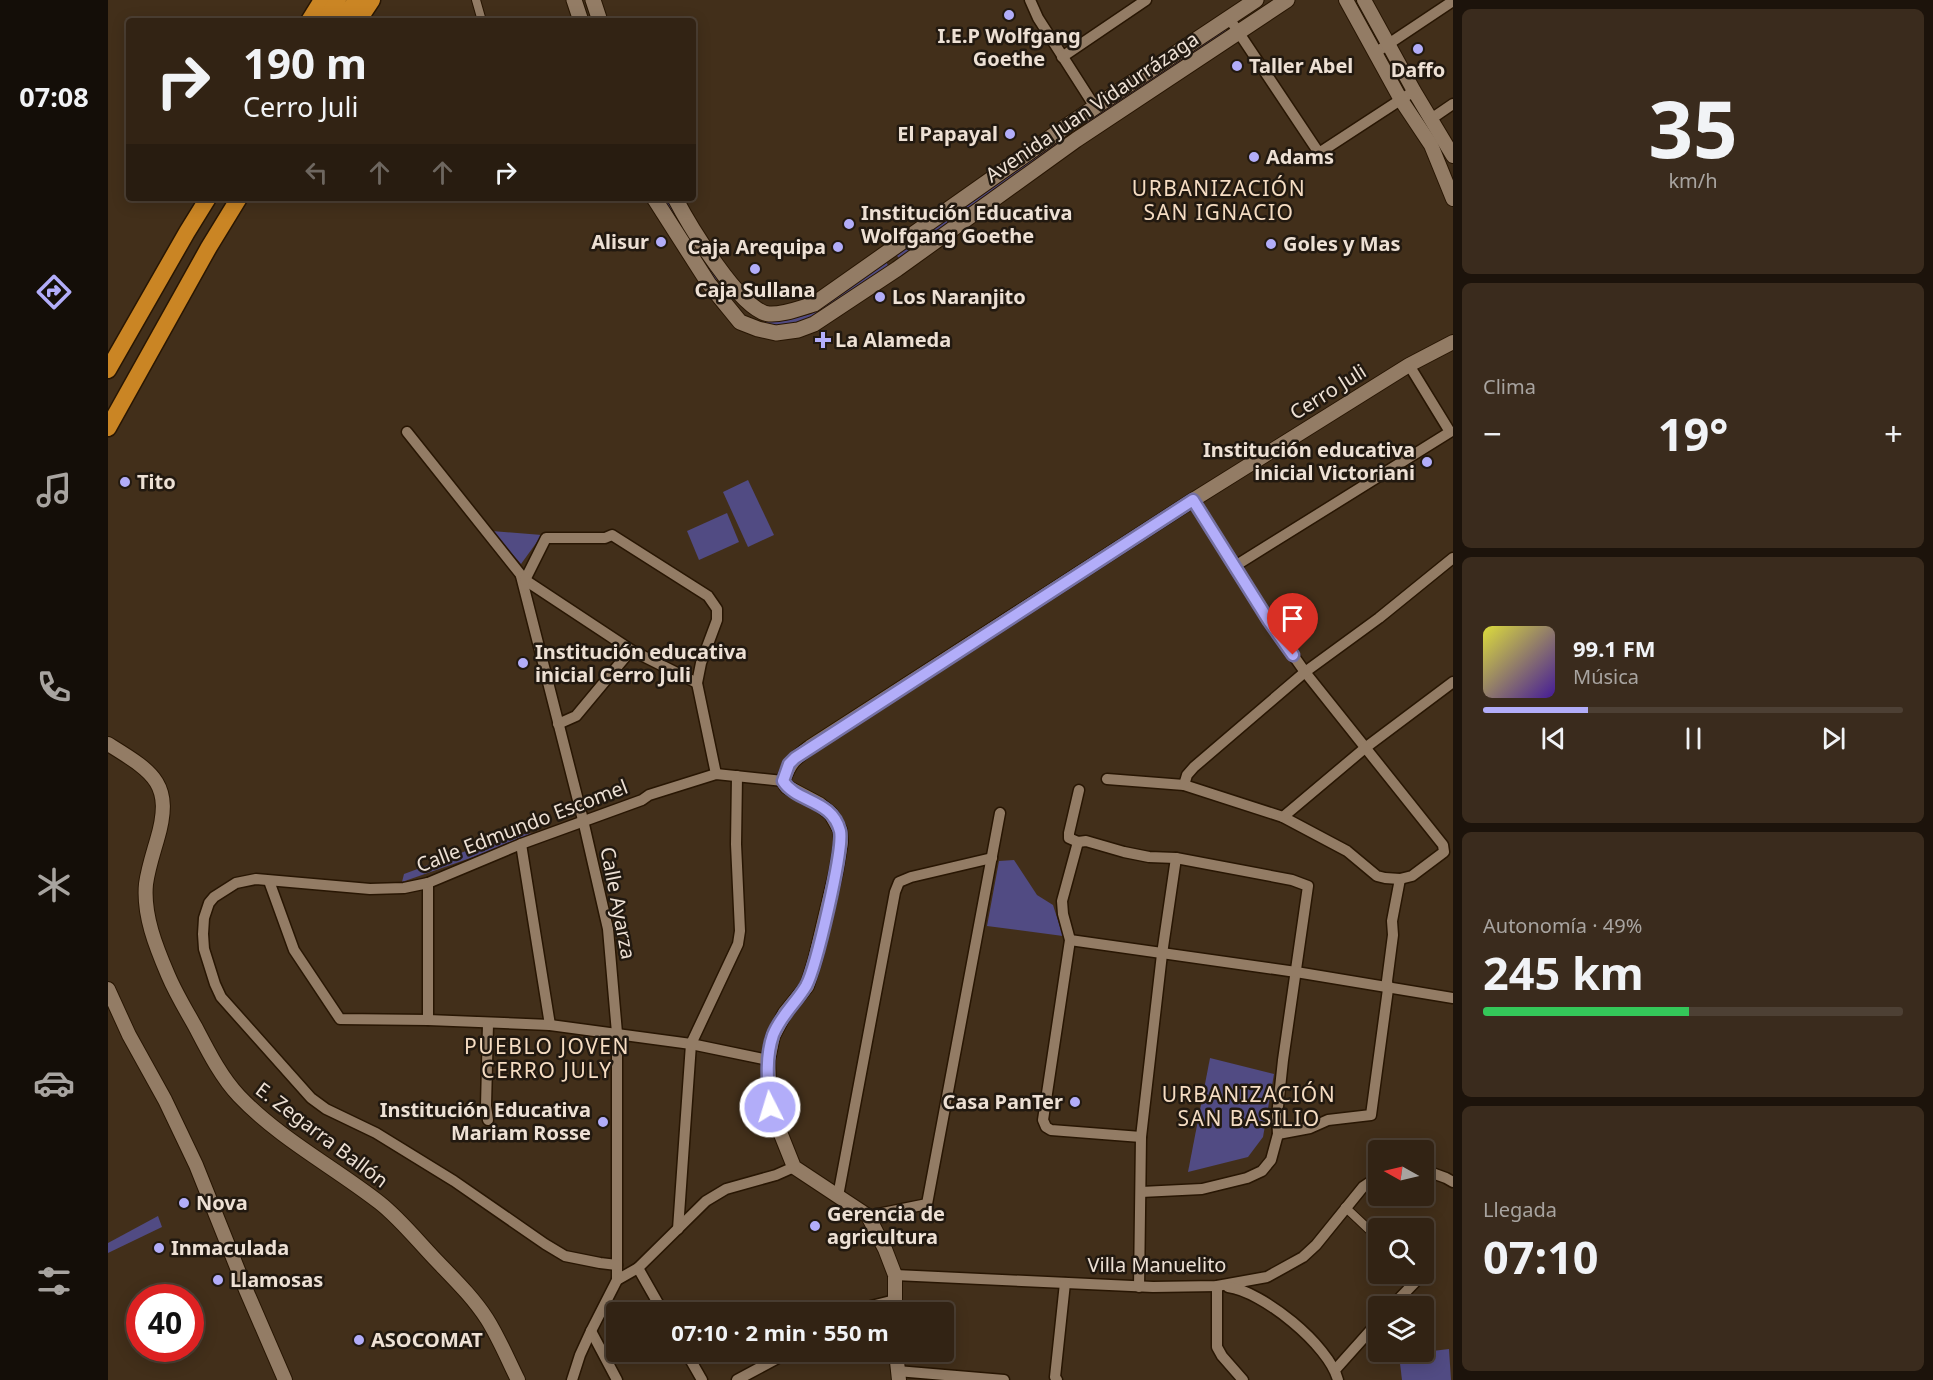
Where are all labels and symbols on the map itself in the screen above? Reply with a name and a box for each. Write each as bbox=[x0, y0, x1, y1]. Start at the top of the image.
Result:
marker: I.E.P Wolfgang Goethe bbox=[1002, 8, 1016, 22]
place label: I.E.P Wolfgang Goethe bbox=[937, 22, 1081, 72]
street label: Avenida Juan Vidaurrázaga bbox=[980, 25, 1204, 188]
marker: Daffo bbox=[1411, 42, 1425, 56]
place label: Taller Abel bbox=[1249, 52, 1353, 79]
place label: Daffo bbox=[1391, 56, 1445, 83]
marker: Taller Abel bbox=[1230, 59, 1244, 73]
place label: El Papayal bbox=[897, 120, 998, 147]
marker: El Papayal bbox=[1003, 127, 1017, 141]
place label: Adams bbox=[1266, 143, 1334, 170]
marker: Adams bbox=[1247, 150, 1261, 164]
district label: URBANIZACIÓN SAN IGNACIO bbox=[1132, 174, 1306, 226]
place label: Institución Educativa Wolfgang Goethe bbox=[861, 199, 1072, 249]
marker: Institución Educativa Wolfgang Goethe bbox=[842, 217, 856, 231]
place label: Alisur bbox=[591, 228, 649, 255]
place label: Goles y Mas bbox=[1283, 230, 1401, 257]
place label: Caja Arequipa bbox=[687, 233, 826, 260]
marker: Alisur bbox=[654, 235, 668, 249]
marker: Goles y Mas bbox=[1264, 237, 1278, 251]
marker: Caja Arequipa bbox=[831, 240, 845, 254]
marker: Caja Sullana bbox=[748, 262, 762, 276]
place label: Caja Sullana bbox=[695, 276, 815, 303]
place label: Los Naranjito bbox=[892, 283, 1026, 310]
marker: Los Naranjito bbox=[873, 290, 887, 304]
place label: La Alameda bbox=[835, 326, 951, 353]
marker: La Alameda bbox=[816, 333, 830, 347]
street label: Cerro Juli bbox=[1284, 357, 1371, 426]
place label: Institución educativa inicial Victoriani bbox=[1203, 436, 1415, 486]
marker: Institución educativa inicial Victoriani bbox=[1420, 455, 1434, 469]
place label: Tito bbox=[137, 468, 176, 495]
marker: Tito bbox=[118, 475, 132, 489]
pin bbox=[1267, 593, 1318, 655]
place label: Institución educativa inicial Cerro Juli bbox=[535, 638, 747, 688]
marker: Institución educativa inicial Cerro Juli bbox=[516, 656, 530, 670]
street label: Calle Edmundo Escomel bbox=[412, 773, 632, 878]
street label: Calle Ayarza bbox=[594, 844, 643, 961]
district label: PUEBLO JOVEN CERRO JULY bbox=[464, 1032, 630, 1084]
position arrow bbox=[738, 1075, 802, 1139]
street label: E. Zegarra Ballón bbox=[250, 1076, 394, 1193]
district label: URBANIZACIÓN SAN BASILIO bbox=[1162, 1080, 1336, 1132]
place label: Casa PanTer bbox=[943, 1088, 1063, 1115]
marker: Casa PanTer bbox=[1068, 1095, 1082, 1109]
place label: Institución Educativa Mariam Rosse bbox=[380, 1096, 591, 1146]
marker: Institución Educativa Mariam Rosse bbox=[596, 1115, 610, 1129]
north arrow bbox=[1368, 1140, 1434, 1206]
place label: Nova bbox=[196, 1189, 248, 1216]
marker: Nova bbox=[177, 1196, 191, 1210]
place label: Gerencia de agricultura bbox=[827, 1200, 945, 1250]
marker: Gerencia de agricultura bbox=[808, 1219, 822, 1233]
place label: Inmaculada bbox=[171, 1234, 289, 1261]
marker: Inmaculada bbox=[152, 1241, 166, 1255]
street label: Villa Manuelito bbox=[1088, 1251, 1226, 1278]
place label: Llamosas bbox=[230, 1266, 323, 1293]
marker: Llamosas bbox=[211, 1273, 225, 1287]
speed limit sign: 40 bbox=[126, 1284, 204, 1362]
place label: ASOCOMAT bbox=[371, 1326, 483, 1353]
marker: ASOCOMAT bbox=[352, 1333, 366, 1347]

